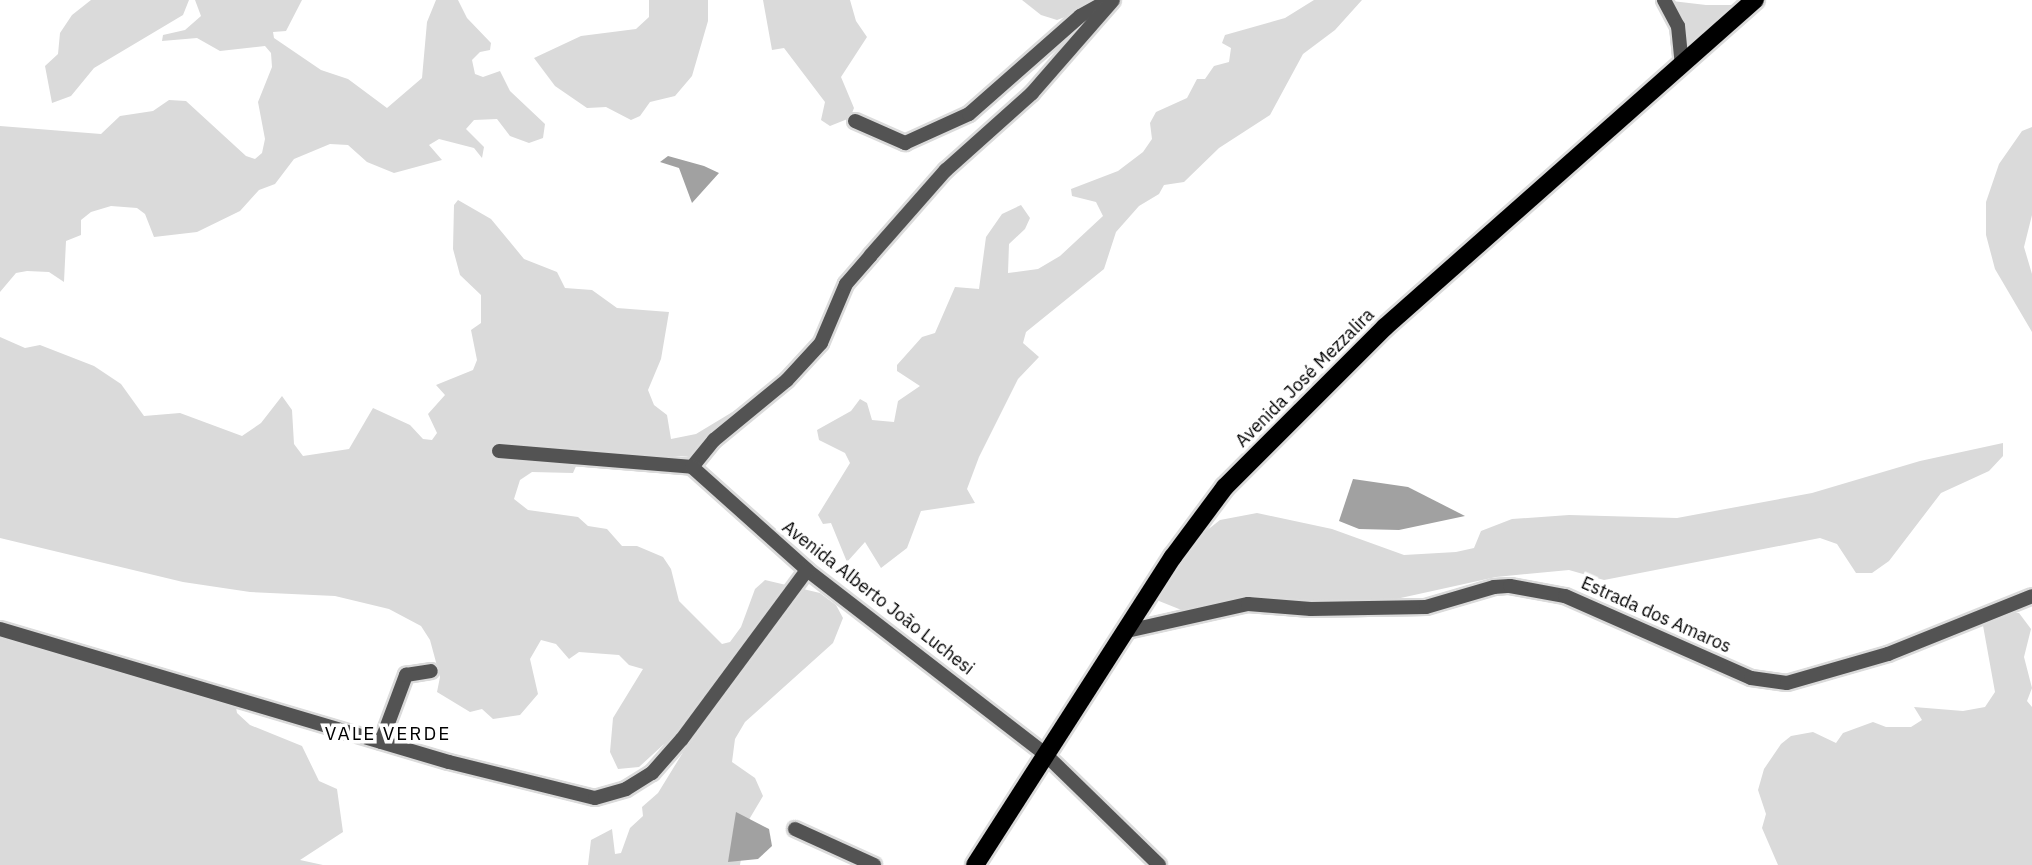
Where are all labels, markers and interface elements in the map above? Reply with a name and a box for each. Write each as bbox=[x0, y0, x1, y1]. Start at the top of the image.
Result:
street label: Avenida José Mezzalira bbox=[1231, 304, 1379, 452]
street label: Avenida Alberto João Luchesi bbox=[778, 516, 978, 680]
street label: Estrada dos Amaros bbox=[1578, 572, 1734, 658]
district label: VALE VERDE bbox=[326, 723, 450, 745]

